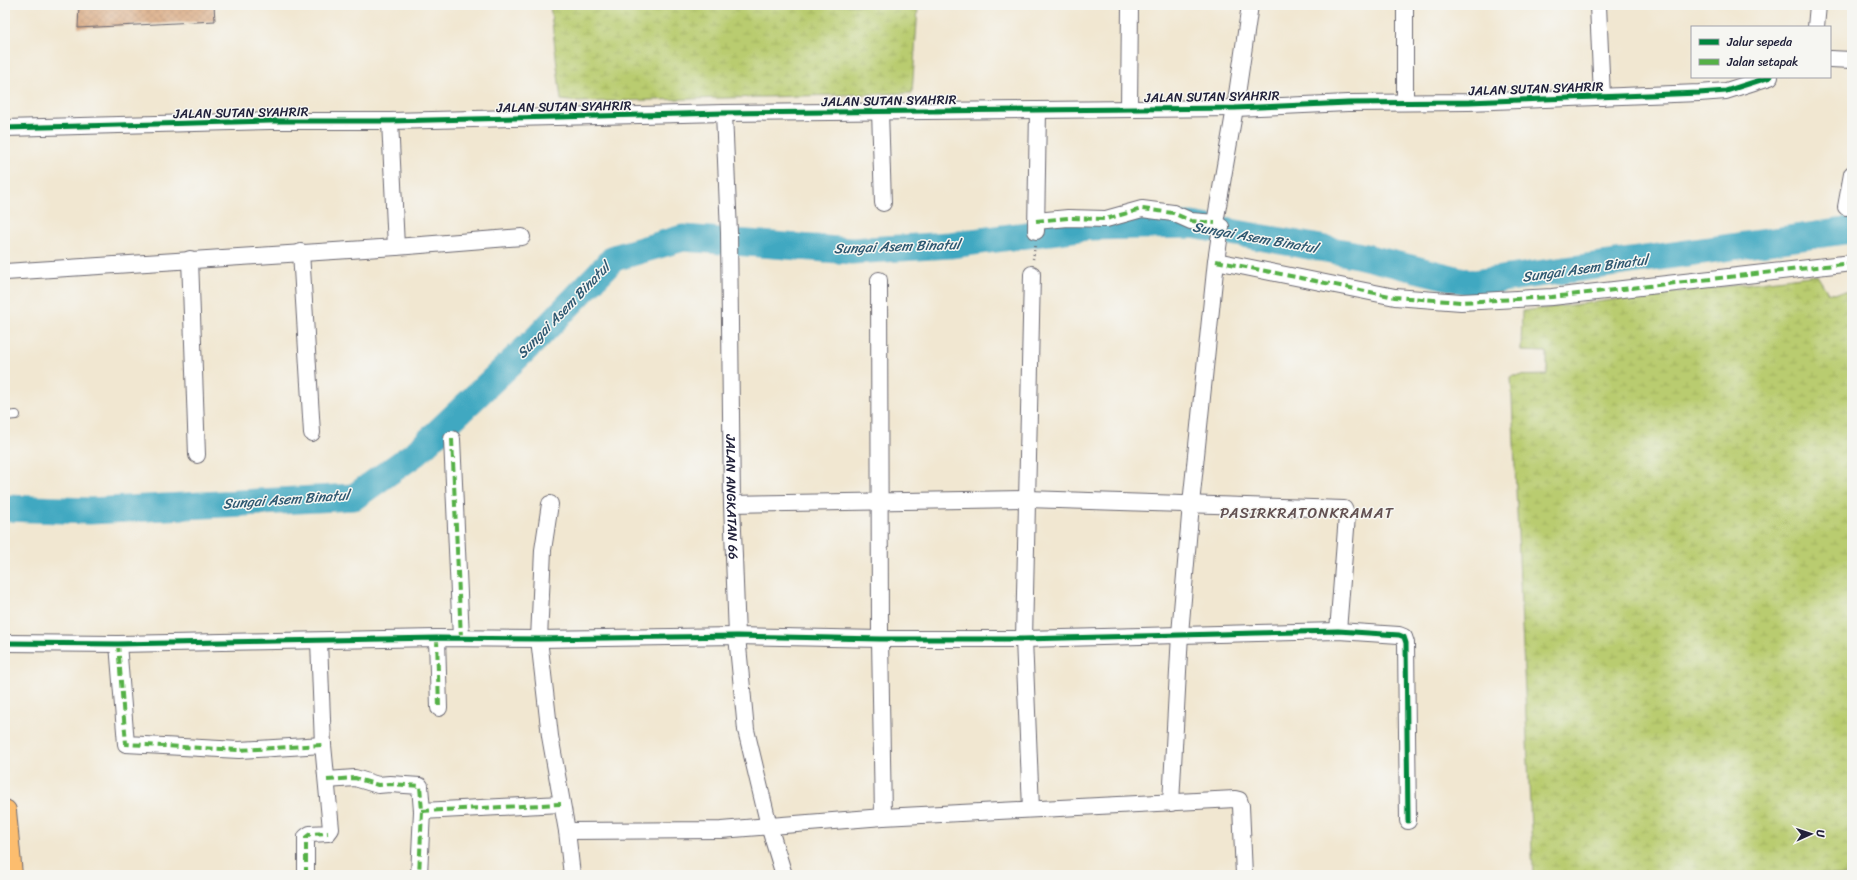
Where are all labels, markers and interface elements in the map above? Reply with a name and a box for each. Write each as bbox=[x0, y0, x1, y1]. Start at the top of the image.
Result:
legend bbox=[1691, 26, 1831, 78]
text: Jalur sepeda bbox=[1726, 31, 1793, 53]
text: Jalan setapak bbox=[1726, 51, 1798, 73]
street label: JALAN SUTAN SYAHRIR bbox=[1467, 75, 1604, 102]
street label: JALAN SUTAN SYAHRIR bbox=[1143, 84, 1280, 109]
street label: JALAN SUTAN SYAHRIR bbox=[820, 88, 957, 113]
street label: JALAN SUTAN SYAHRIR bbox=[495, 94, 632, 119]
street label: JALAN SUTAN SYAHRIR bbox=[172, 100, 309, 125]
water label: Sungai Asem Binatul bbox=[1191, 214, 1322, 261]
water label: Sungai Asem Binatul bbox=[833, 232, 964, 261]
water label: Sungai Asem Binatul bbox=[1521, 247, 1652, 290]
water label: Sungai Asem Binatul bbox=[510, 254, 618, 364]
street label: JALAN ANGKATAN 66 bbox=[719, 433, 745, 560]
water label: Sungai Asem Binatul bbox=[222, 482, 353, 516]
district label: PASIRKRATONKRAMAT bbox=[1220, 500, 1395, 526]
north arrow bbox=[1791, 814, 1831, 854]
text: U bbox=[1811, 829, 1830, 838]

